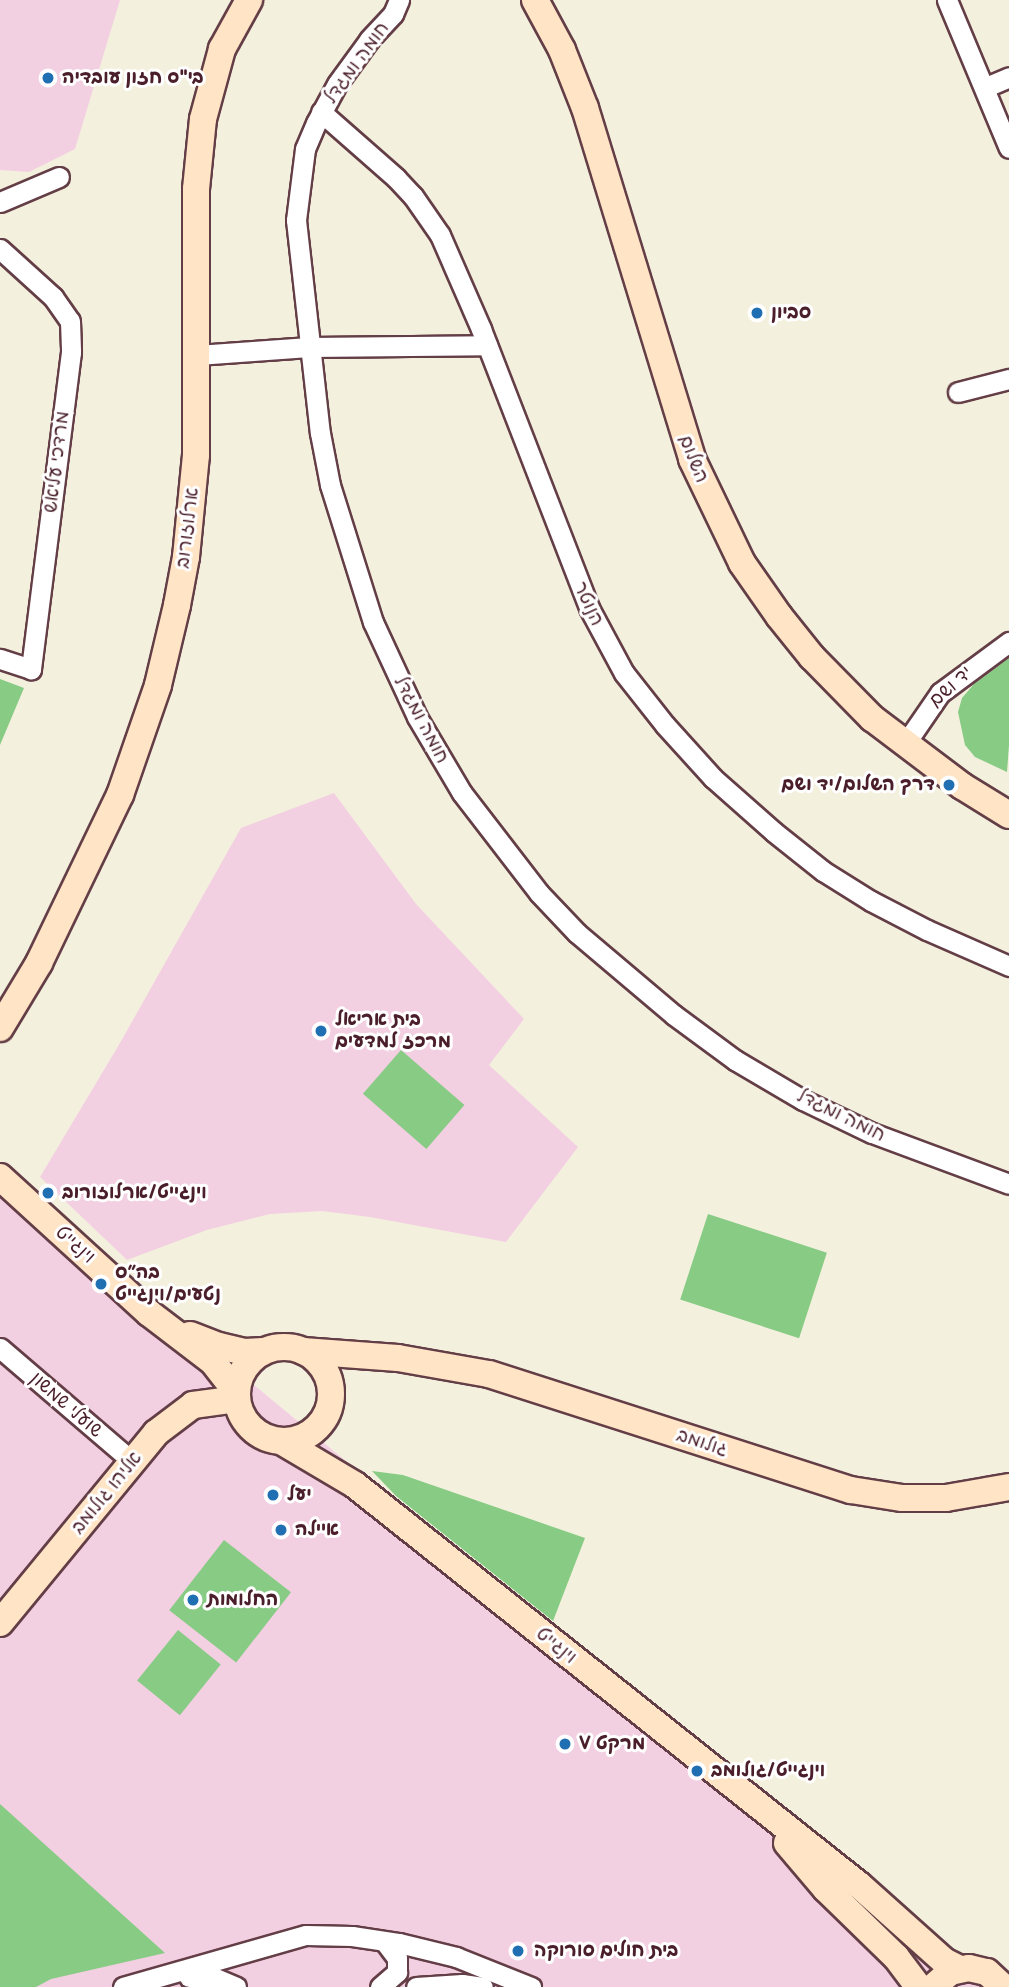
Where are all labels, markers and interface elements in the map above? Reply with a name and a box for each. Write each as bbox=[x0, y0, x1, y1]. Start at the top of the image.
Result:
street label: חומה ומגדל bbox=[320, 18, 394, 108]
place label: בי"ס חזון עובדיה bbox=[62, 67, 204, 89]
marker: בי"ס חזון עובדיה bbox=[40, 70, 56, 86]
place label: סביון bbox=[771, 302, 811, 324]
marker: סביון bbox=[749, 305, 765, 321]
street label: מרדכי עליאש bbox=[39, 410, 75, 514]
street label: השלום bbox=[673, 432, 713, 486]
street label: ארלוזורוב bbox=[172, 486, 204, 570]
street label: הנוטר bbox=[568, 578, 608, 630]
street label: יד ושם bbox=[925, 662, 977, 712]
street label: חומה ומגדל bbox=[389, 672, 453, 768]
place label: דרך השלום/יד ושם bbox=[781, 774, 935, 796]
marker: דרך השלום/יד ושם bbox=[941, 777, 957, 793]
place label: בית אריאל מרכז למדעים bbox=[335, 1009, 451, 1053]
marker: בית אריאל מרכז למדעים bbox=[313, 1023, 329, 1039]
street label: חומה ומגדל bbox=[793, 1085, 889, 1147]
place label: וינגייט/ארלוזורוב bbox=[62, 1182, 207, 1204]
marker: וינגייט/ארלוזורוב bbox=[40, 1185, 56, 1201]
street label: וינגייט bbox=[50, 1221, 100, 1269]
place label: בה״ס נטעים/וינגייט bbox=[115, 1262, 221, 1306]
marker: בה״ס נטעים/וינגייט bbox=[93, 1276, 109, 1292]
street label: שועלי שמשון bbox=[25, 1367, 107, 1443]
street label: גולומב bbox=[674, 1424, 730, 1462]
street label: אליהו גולומב bbox=[67, 1447, 147, 1539]
place label: יעל bbox=[287, 1484, 311, 1506]
marker: יעל bbox=[265, 1487, 281, 1503]
place label: איילה bbox=[295, 1519, 339, 1541]
marker: איילה bbox=[273, 1522, 289, 1538]
place label: החלומות bbox=[207, 1589, 278, 1611]
marker: החלומות bbox=[185, 1592, 201, 1608]
street label: וינגייט bbox=[531, 1623, 581, 1669]
place label: V מרקט bbox=[579, 1733, 645, 1755]
marker: V מרקט bbox=[557, 1736, 573, 1752]
place label: וינגייט/גולומב bbox=[711, 1760, 825, 1782]
marker: וינגייט/גולומב bbox=[689, 1763, 705, 1779]
place label: בית חולים סורוקה bbox=[534, 1940, 678, 1962]
marker: בית חולים סורוקה bbox=[508, 1941, 528, 1961]

